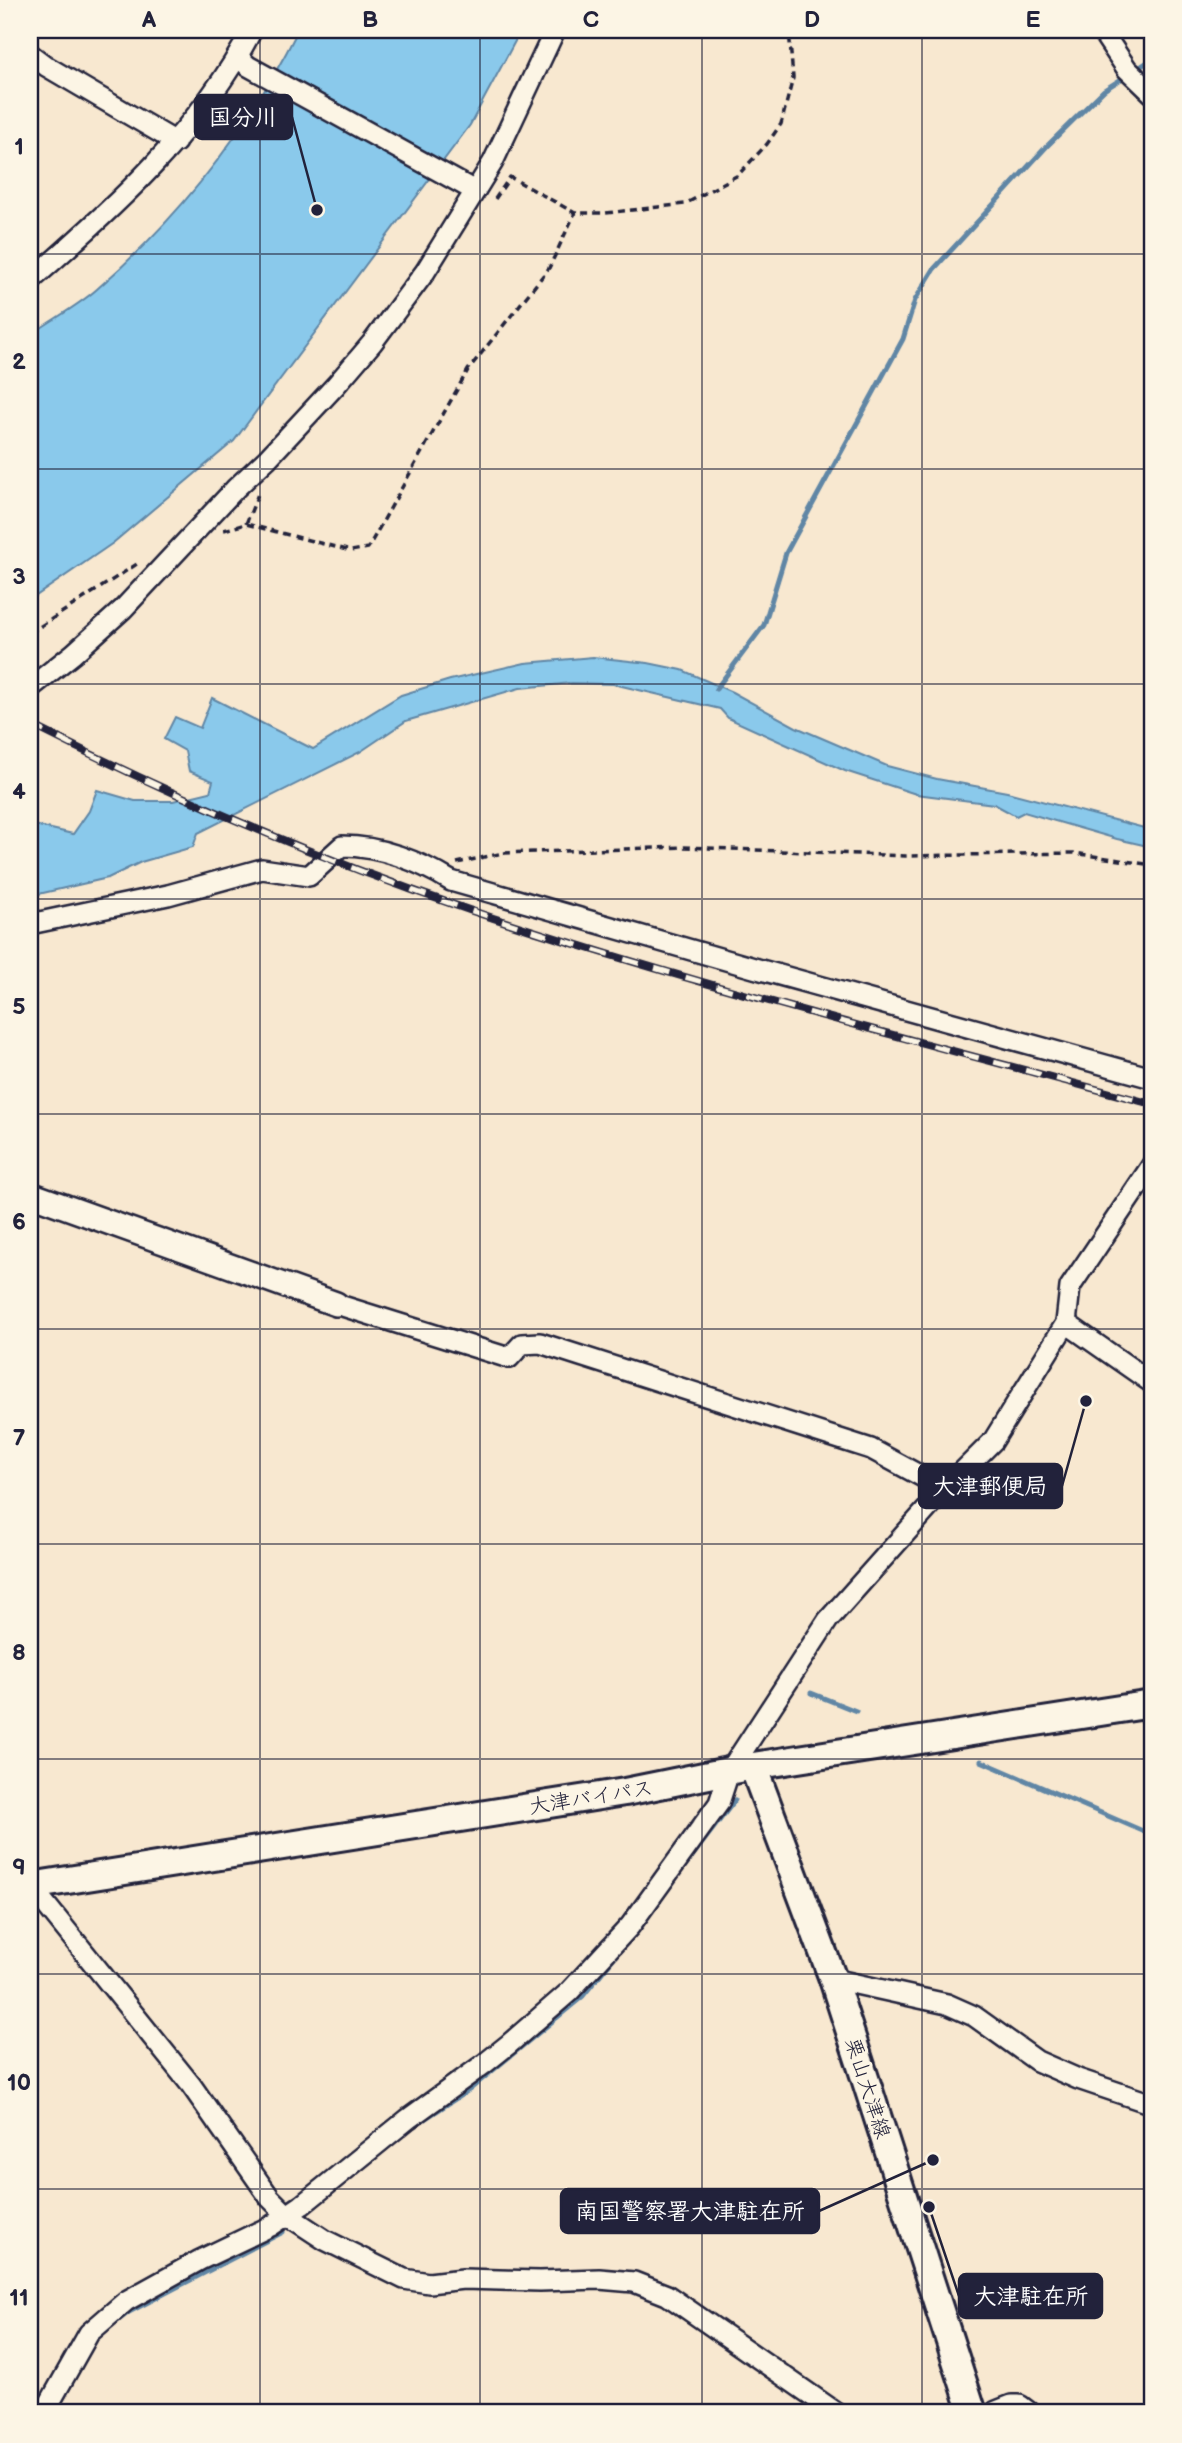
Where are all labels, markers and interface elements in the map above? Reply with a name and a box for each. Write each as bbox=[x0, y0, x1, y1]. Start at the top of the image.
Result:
text: A bbox=[141, 6, 157, 34]
text: B bbox=[362, 6, 378, 34]
text: C bbox=[583, 6, 599, 34]
text: D bbox=[804, 6, 820, 34]
text: E bbox=[1026, 6, 1041, 34]
callout: 国分川 bbox=[195, 95, 292, 139]
text: 国分川 bbox=[209, 104, 278, 132]
text: 1 bbox=[14, 133, 24, 161]
text: 2 bbox=[12, 348, 26, 376]
text: 3 bbox=[12, 563, 26, 591]
text: 4 bbox=[12, 778, 26, 806]
text: 5 bbox=[12, 993, 26, 1021]
text: 6 bbox=[12, 1208, 26, 1236]
text: 7 bbox=[13, 1424, 26, 1452]
callout: 大津郵便局 bbox=[919, 1464, 1062, 1508]
text: 大津郵便局 bbox=[933, 1473, 1048, 1501]
text: 8 bbox=[12, 1639, 26, 1667]
street label: 大津バイパス bbox=[527, 1775, 655, 1820]
text: 9 bbox=[12, 1854, 26, 1882]
street label: 栗山大津線 bbox=[839, 2034, 896, 2142]
text: 10 bbox=[7, 2069, 31, 2097]
callout: 南国警察署大津駐在所 bbox=[561, 2189, 819, 2233]
text: 南国警察署大津駐在所 bbox=[575, 2198, 805, 2226]
callout: 大津駐在所 bbox=[959, 2274, 1102, 2318]
text: 大津駐在所 bbox=[974, 2283, 1089, 2311]
text: 11 bbox=[9, 2284, 29, 2312]

